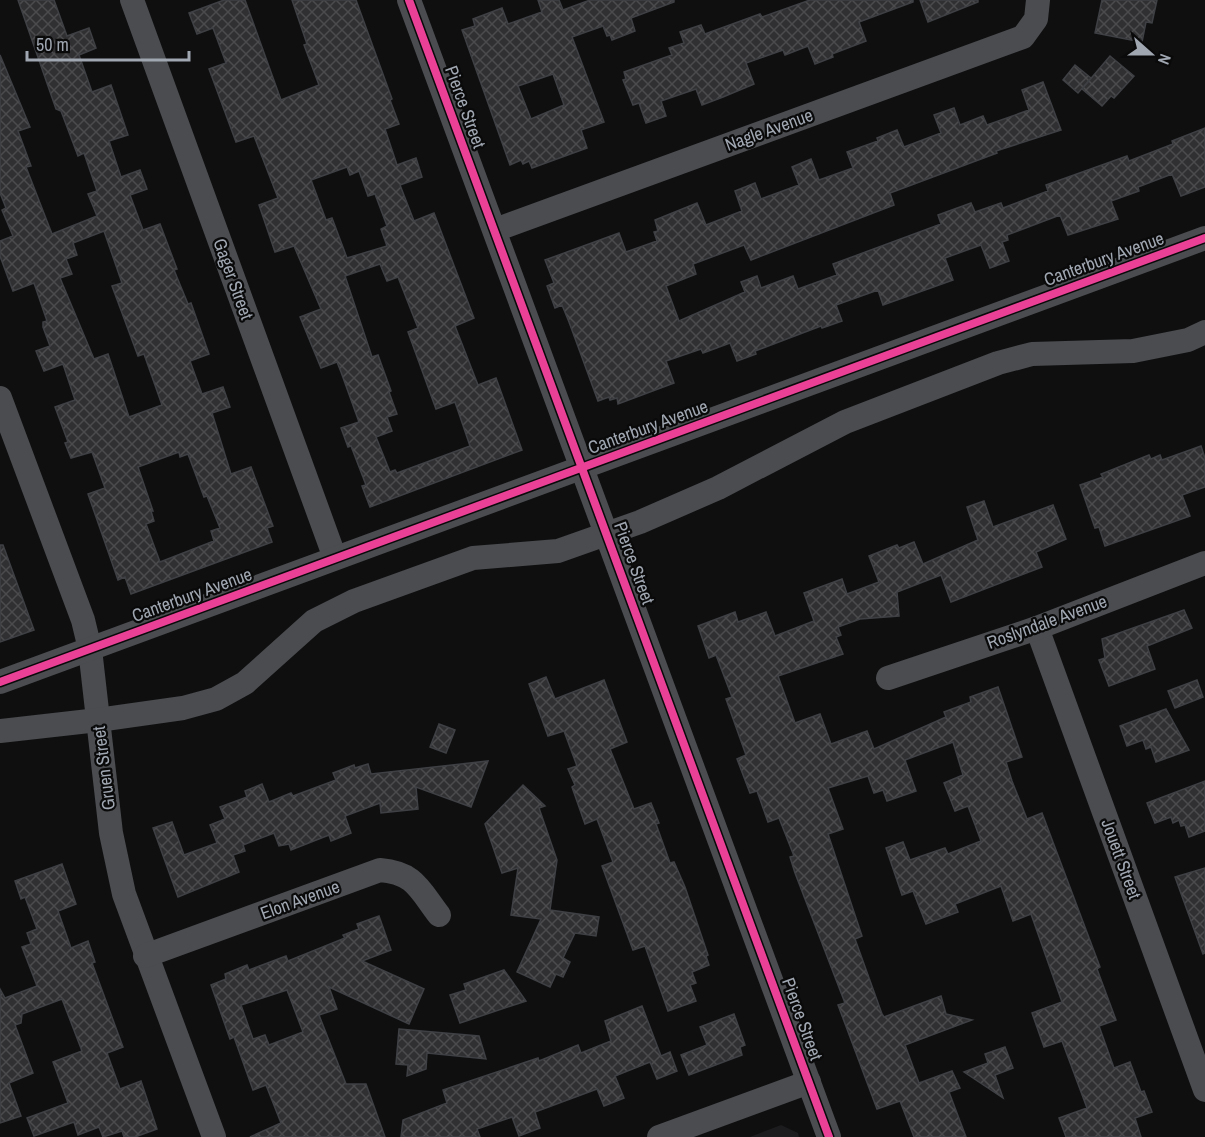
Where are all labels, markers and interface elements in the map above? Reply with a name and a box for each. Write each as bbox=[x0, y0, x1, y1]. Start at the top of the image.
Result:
scale bar bbox=[27, 24, 189, 62]
north arrow bbox=[1121, 24, 1181, 84]
text: 50 m bbox=[36, 32, 69, 57]
text: N bbox=[1153, 51, 1177, 68]
street label: Pierce Street bbox=[439, 62, 492, 152]
street label: Nagle Avenue bbox=[721, 102, 816, 157]
street label: Canterbury Avenue bbox=[1040, 225, 1167, 292]
street label: Gager Street bbox=[207, 235, 260, 323]
street label: Canterbury Avenue bbox=[584, 393, 711, 460]
street label: Pierce Street bbox=[608, 518, 661, 608]
street label: Canterbury Avenue bbox=[128, 561, 255, 628]
street label: Roslyndale Avenue bbox=[983, 588, 1110, 655]
street label: Gruen Street bbox=[86, 725, 121, 812]
street label: Jouett Street bbox=[1095, 815, 1148, 902]
street label: Elon Avenue bbox=[257, 874, 343, 925]
street label: Pierce Street bbox=[776, 974, 829, 1064]

